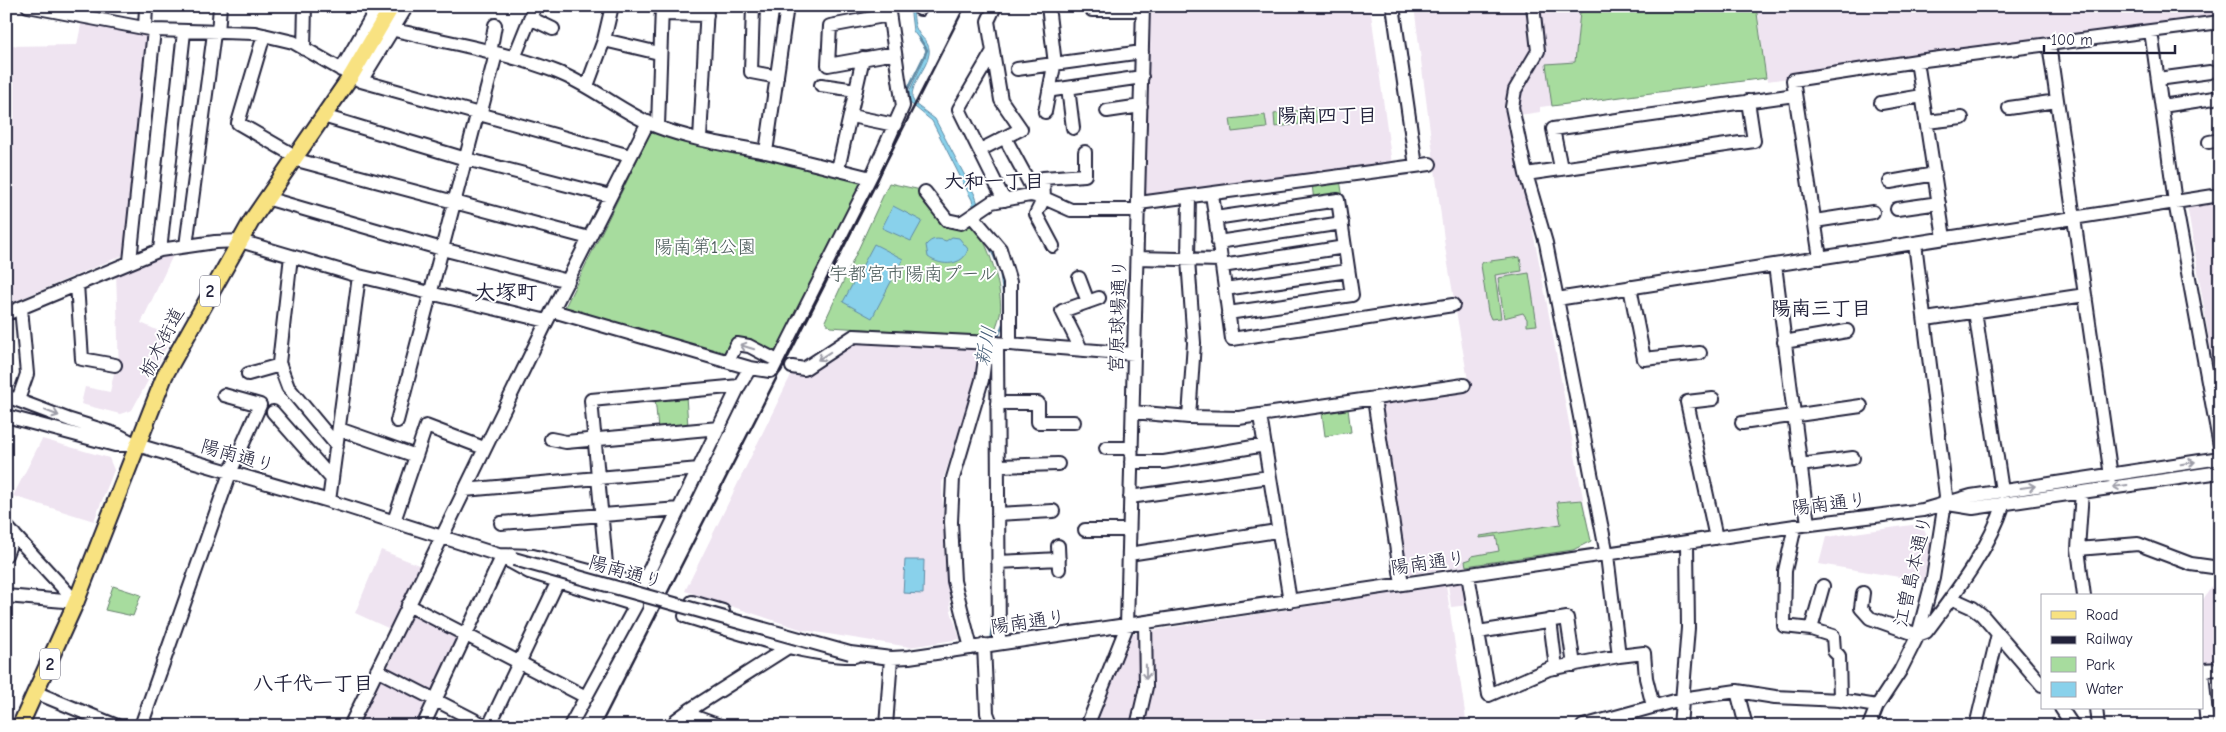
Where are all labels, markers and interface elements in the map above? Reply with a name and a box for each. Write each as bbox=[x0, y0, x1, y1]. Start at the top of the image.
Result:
scale bar bbox=[2044, 22, 2175, 54]
text: 100 m bbox=[2051, 31, 2093, 49]
district label: 陽南四丁目 bbox=[1277, 104, 1377, 127]
district label: 大和一丁目 bbox=[944, 170, 1044, 193]
park label: 陽南第1公園 bbox=[654, 236, 756, 258]
street label: 宮原球場通り bbox=[1105, 259, 1131, 373]
park label: 宇都宮市陽南プール bbox=[829, 263, 997, 285]
road number: 2 bbox=[200, 276, 220, 306]
district label: 大塚町 bbox=[475, 280, 538, 304]
district label: 陽南三丁目 bbox=[1771, 297, 1871, 320]
street label: 栃木街道 bbox=[135, 304, 189, 381]
water label: 新川 bbox=[970, 324, 1001, 368]
one-way arrow bbox=[739, 341, 755, 351]
one-way arrow bbox=[817, 351, 831, 361]
one-way arrow bbox=[44, 409, 59, 418]
street label: 陽南通り bbox=[198, 435, 277, 477]
one-way arrow bbox=[2180, 458, 2196, 468]
one-way arrow bbox=[2112, 481, 2128, 491]
one-way arrow bbox=[2019, 482, 2035, 492]
street label: 陽南通り bbox=[1790, 488, 1868, 520]
street label: 江曽島本通り bbox=[1889, 513, 1937, 629]
street label: 陽南通り bbox=[1389, 547, 1467, 579]
street label: 陽南通り bbox=[586, 551, 665, 593]
legend bbox=[2041, 594, 2204, 710]
street label: 陽南通り bbox=[989, 606, 1067, 638]
text: Road bbox=[2086, 606, 2118, 624]
text: Railway bbox=[2086, 630, 2133, 648]
road number: 2 bbox=[40, 649, 60, 680]
text: Park bbox=[2086, 656, 2115, 674]
one-way arrow bbox=[1141, 664, 1151, 680]
district label: 八千代一丁目 bbox=[253, 672, 373, 695]
text: Water bbox=[2086, 680, 2123, 698]

